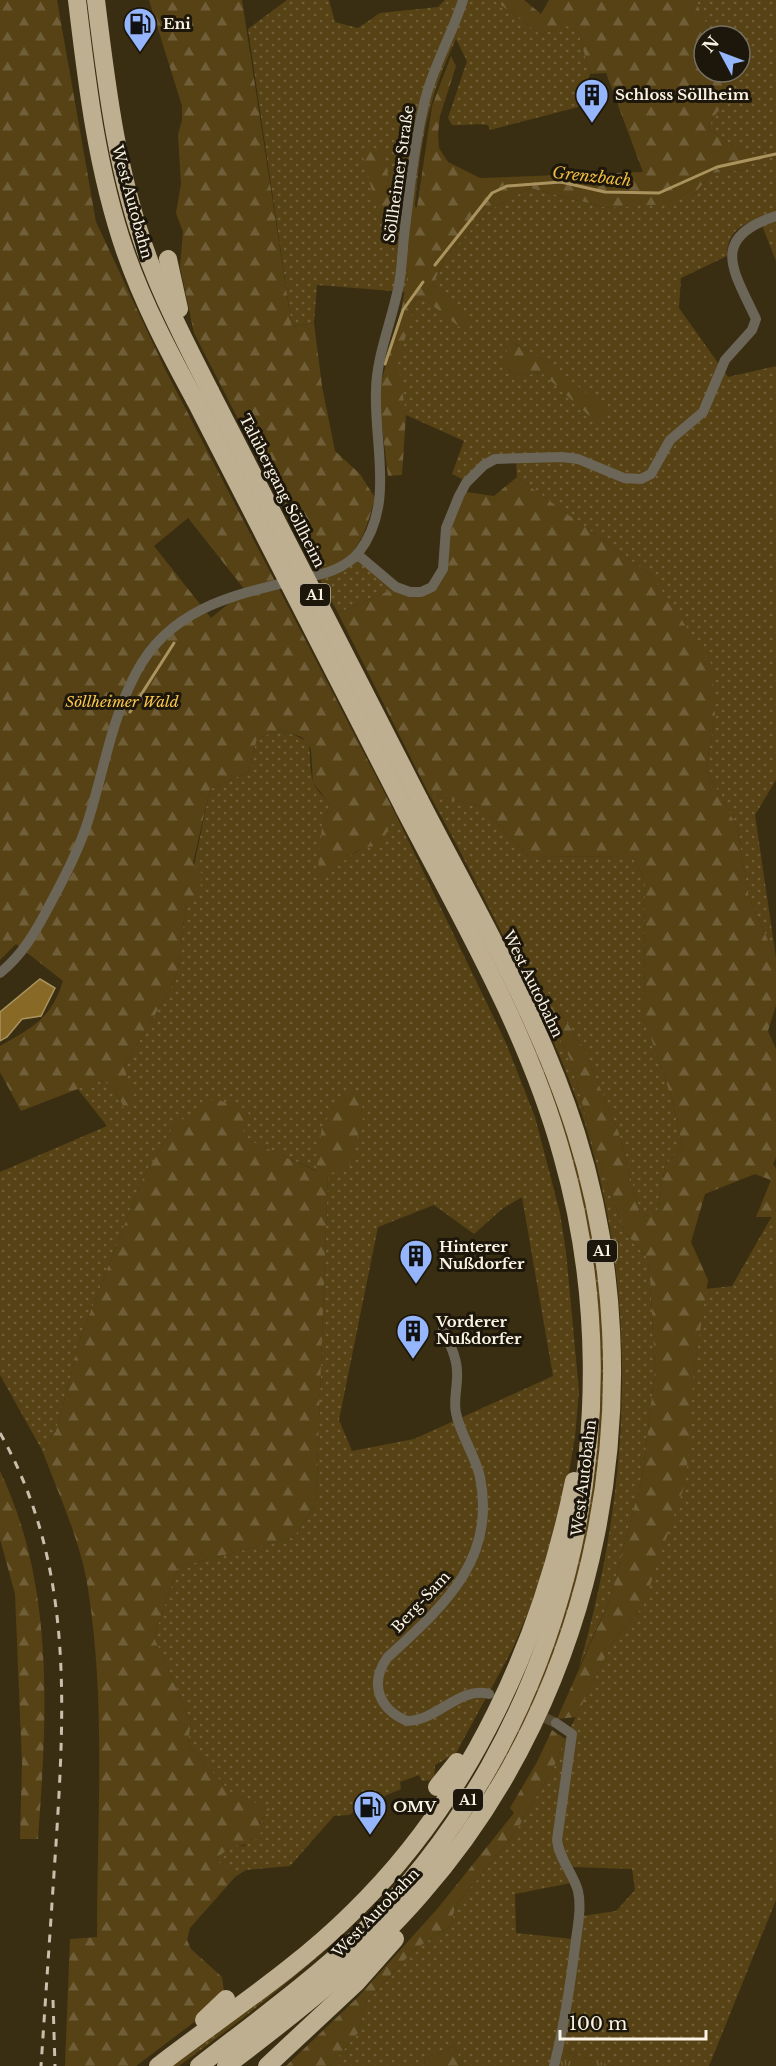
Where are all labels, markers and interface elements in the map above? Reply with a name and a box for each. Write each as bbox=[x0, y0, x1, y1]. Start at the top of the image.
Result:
fuel station icon: Eni bbox=[122, 6, 158, 53]
place label: Eni bbox=[163, 14, 191, 33]
north arrow bbox=[692, 24, 752, 84]
text: N bbox=[698, 32, 723, 56]
building icon: Schloss Söllheim bbox=[574, 77, 610, 124]
place label: Schloss Söllheim bbox=[615, 85, 750, 104]
street label: Söllheimer Straße bbox=[379, 104, 418, 244]
street label: West Autobahn bbox=[108, 142, 157, 261]
water label: Grenzbach bbox=[551, 162, 633, 190]
street label: Talübergang Söllheim bbox=[236, 411, 329, 571]
road number: A1 bbox=[300, 584, 330, 606]
park label: Söllheimer Wald bbox=[65, 692, 179, 711]
street label: West Autobahn bbox=[499, 926, 568, 1041]
place label: Hinterer Nußdorfer bbox=[439, 1237, 525, 1273]
building icon: Hinterer Nußdorfer bbox=[398, 1238, 434, 1285]
road number: A1 bbox=[587, 1240, 617, 1262]
place label: Vorderer Nußdorfer bbox=[435, 1312, 522, 1348]
building icon: Vorderer Nußdorfer bbox=[395, 1313, 431, 1360]
street label: West Autobahn bbox=[567, 1419, 600, 1538]
street label: Berg-Sam bbox=[387, 1567, 454, 1636]
fuel station icon: OMV bbox=[352, 1789, 388, 1836]
road number: A1 bbox=[453, 1789, 483, 1811]
place label: OMV bbox=[393, 1797, 437, 1816]
street label: West Autobahn bbox=[327, 1864, 423, 1962]
scale bar bbox=[560, 2003, 706, 2041]
text: 100 m bbox=[569, 2013, 627, 2035]

